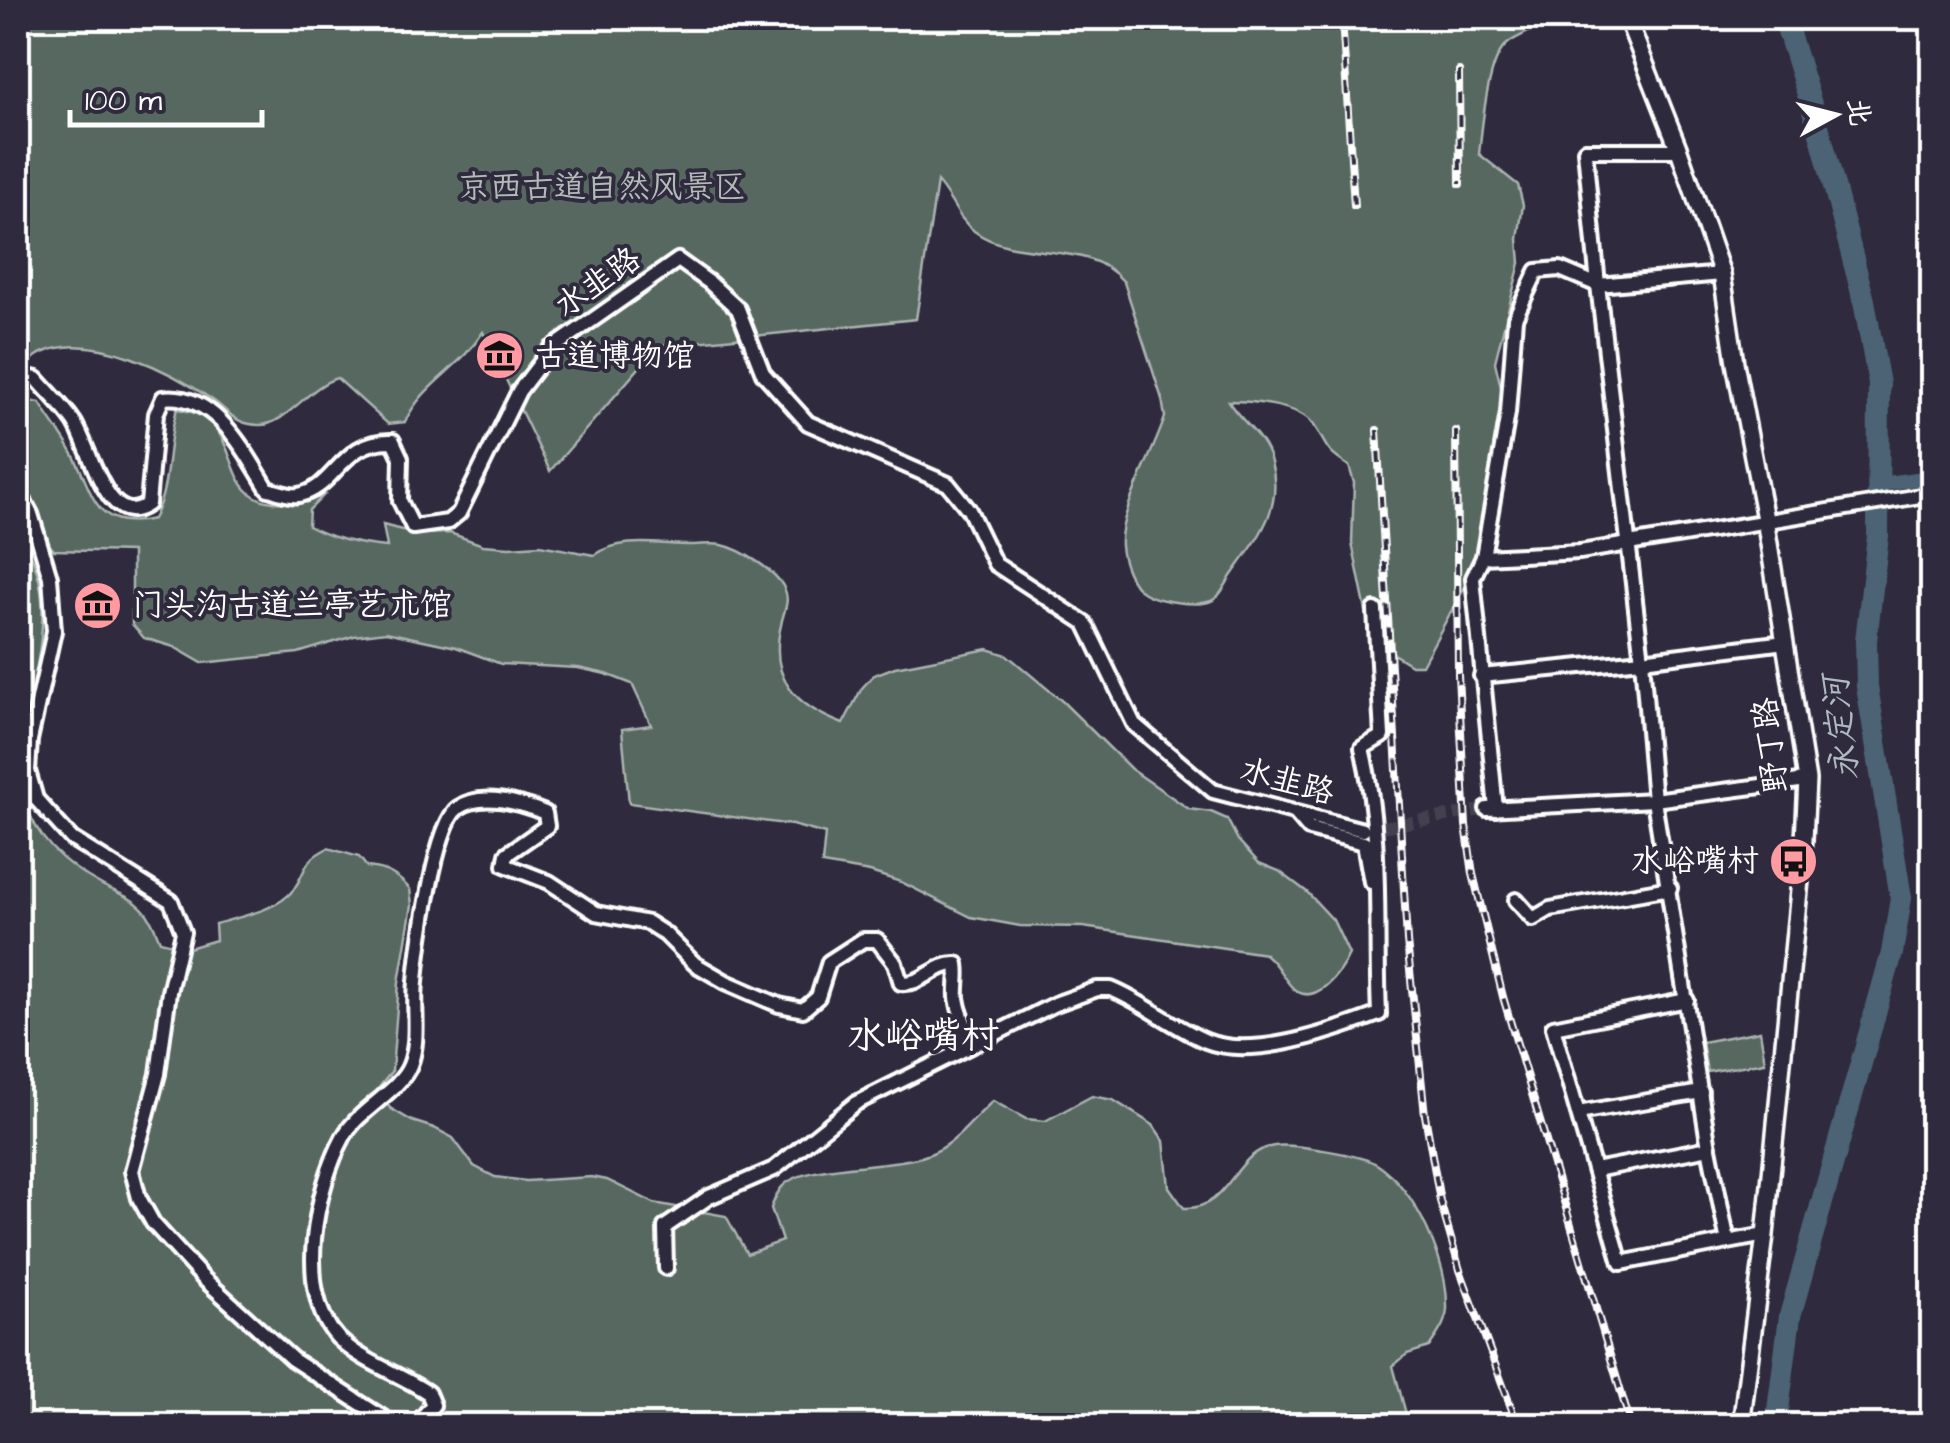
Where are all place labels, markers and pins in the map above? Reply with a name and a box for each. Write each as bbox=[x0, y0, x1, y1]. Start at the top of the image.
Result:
museum icon: 古道博物馆 bbox=[474, 330, 526, 382]
place label: 古道博物馆 bbox=[535, 334, 695, 379]
museum icon: 门头沟古道兰亭艺术馆 bbox=[71, 579, 123, 631]
place label: 门头沟古道兰亭艺术馆 bbox=[132, 583, 452, 628]
bus stop icon: 水峪嘴村 bbox=[1768, 835, 1820, 887]
place label: 水峪嘴村 bbox=[1631, 839, 1759, 884]

